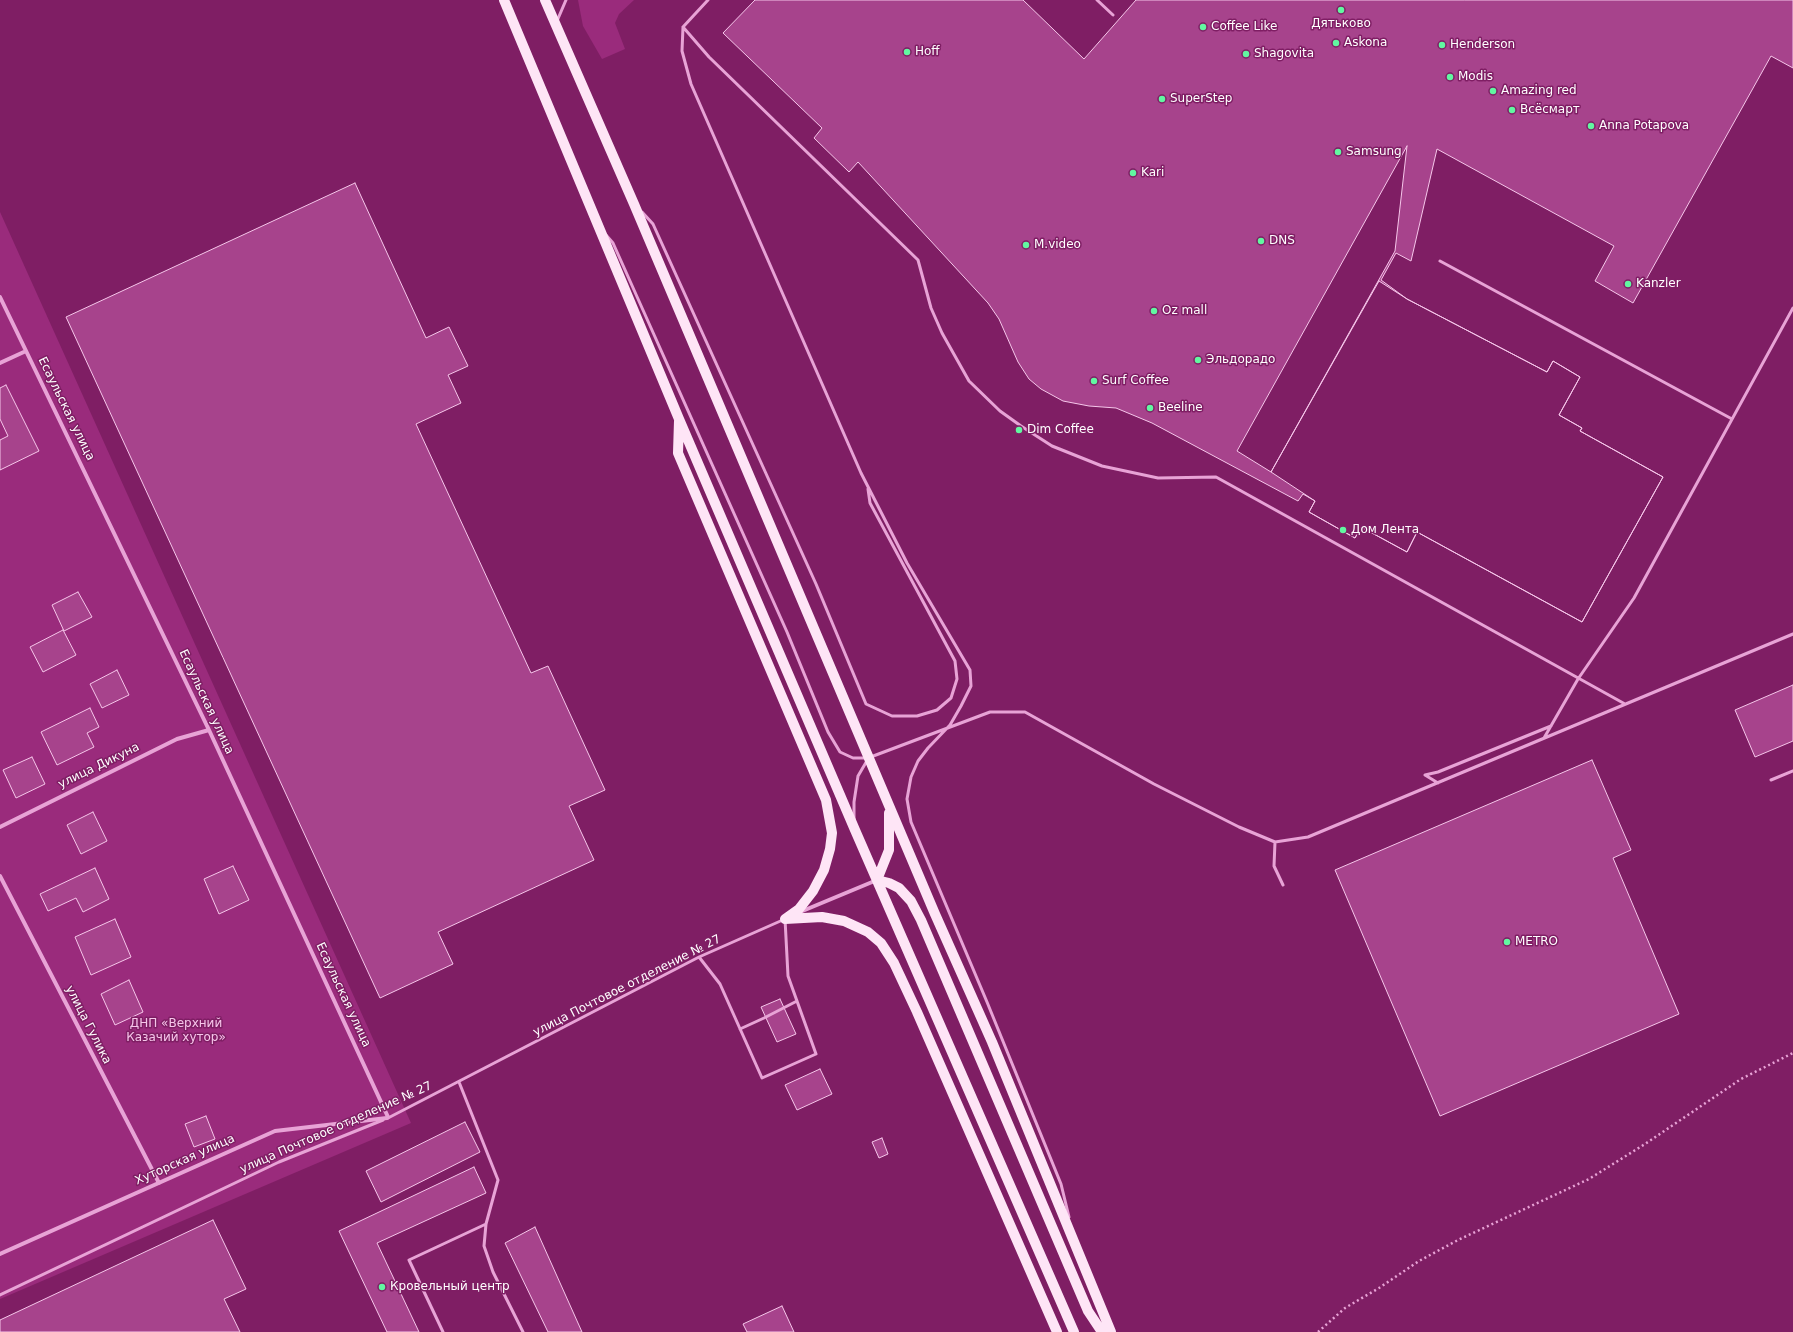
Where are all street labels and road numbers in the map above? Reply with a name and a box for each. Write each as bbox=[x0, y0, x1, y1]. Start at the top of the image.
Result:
street label: Есаульская улица bbox=[35, 355, 97, 463]
street label: Есаульская улица bbox=[175, 647, 237, 757]
street label: улица Дикуна bbox=[56, 740, 142, 792]
street label: улица Почтовое отделение № 27 bbox=[531, 932, 723, 1040]
street label: Есаульская улица bbox=[312, 940, 374, 1050]
street label: улица Гулика bbox=[62, 983, 114, 1067]
street label: улица Почтовое отделение № 27 bbox=[238, 1079, 434, 1177]
street label: Хуторская улица bbox=[133, 1132, 237, 1188]

